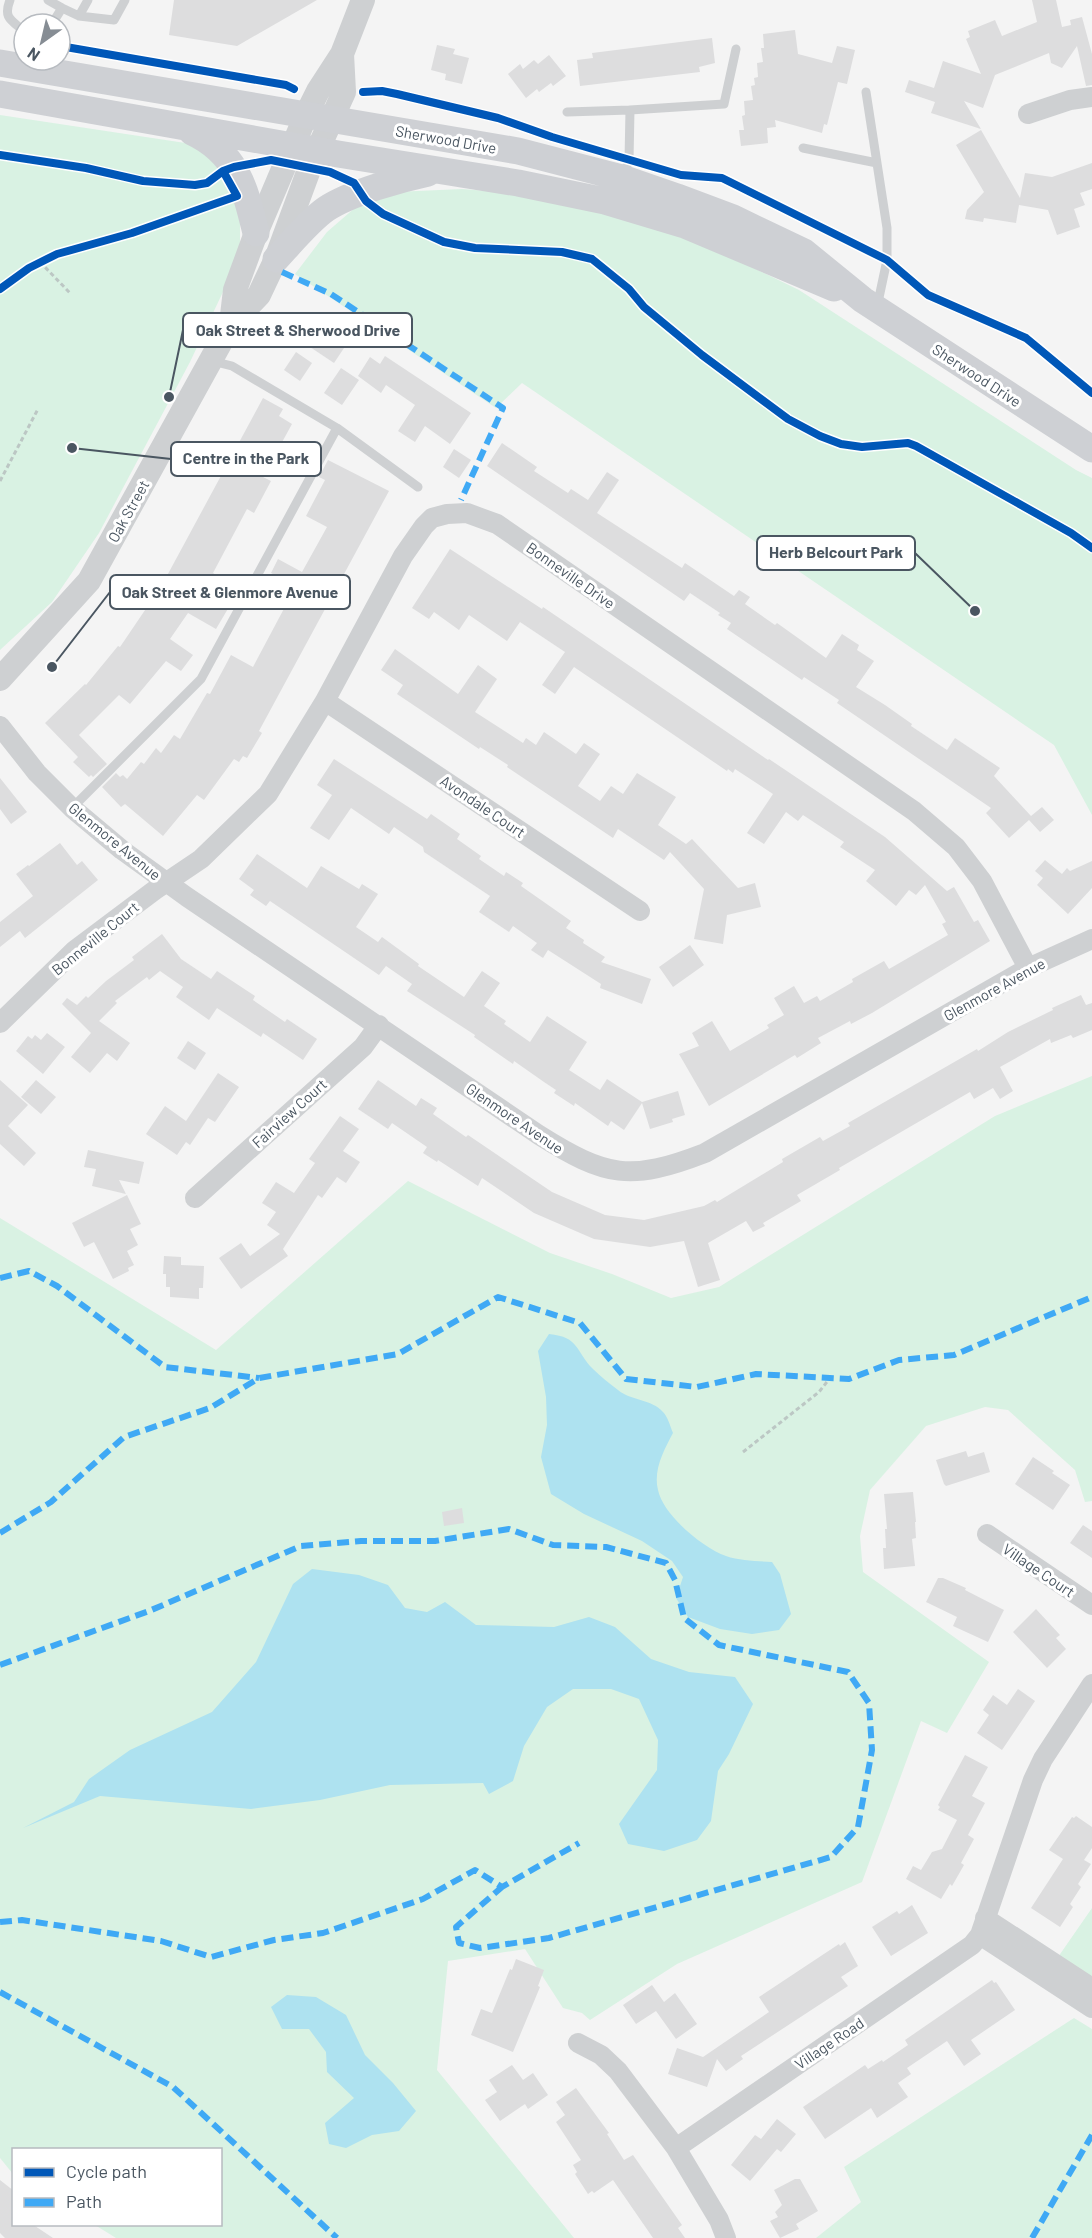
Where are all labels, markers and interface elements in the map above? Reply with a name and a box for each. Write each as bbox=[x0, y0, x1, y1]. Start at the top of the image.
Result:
north arrow bbox=[12, 12, 72, 72]
text: N bbox=[24, 44, 43, 66]
street label: Sherwood Drive bbox=[394, 121, 498, 157]
callout: Oak Street & Sherwood Drive bbox=[183, 313, 412, 347]
text: Oak Street & Sherwood Drive bbox=[196, 320, 401, 339]
street label: Sherwood Drive bbox=[929, 340, 1025, 410]
callout: Centre in the Park bbox=[171, 442, 321, 476]
text: Centre in the Park bbox=[183, 448, 310, 467]
street label: Oak Street bbox=[104, 477, 152, 545]
callout: Herb Belcourt Park bbox=[757, 536, 915, 570]
street label: Bonneville Drive bbox=[523, 538, 619, 612]
text: Herb Belcourt Park bbox=[769, 542, 903, 561]
callout: Oak Street & Glenmore Avenue bbox=[110, 575, 350, 609]
text: Oak Street & Glenmore Avenue bbox=[122, 582, 339, 601]
street label: Avondale Court bbox=[437, 771, 529, 841]
street label: Glenmore Avenue bbox=[65, 798, 165, 884]
street label: Bonneville Court bbox=[48, 897, 142, 979]
street label: Glenmore Avenue bbox=[940, 954, 1048, 1024]
street label: Fairview Court bbox=[248, 1075, 330, 1151]
street label: Glenmore Avenue bbox=[463, 1079, 567, 1157]
street label: Village Court bbox=[1000, 1539, 1078, 1601]
street label: Village Road bbox=[791, 2013, 867, 2073]
legend bbox=[12, 2148, 222, 2226]
text: Cycle path bbox=[66, 2160, 147, 2182]
text: Path bbox=[66, 2190, 102, 2212]

